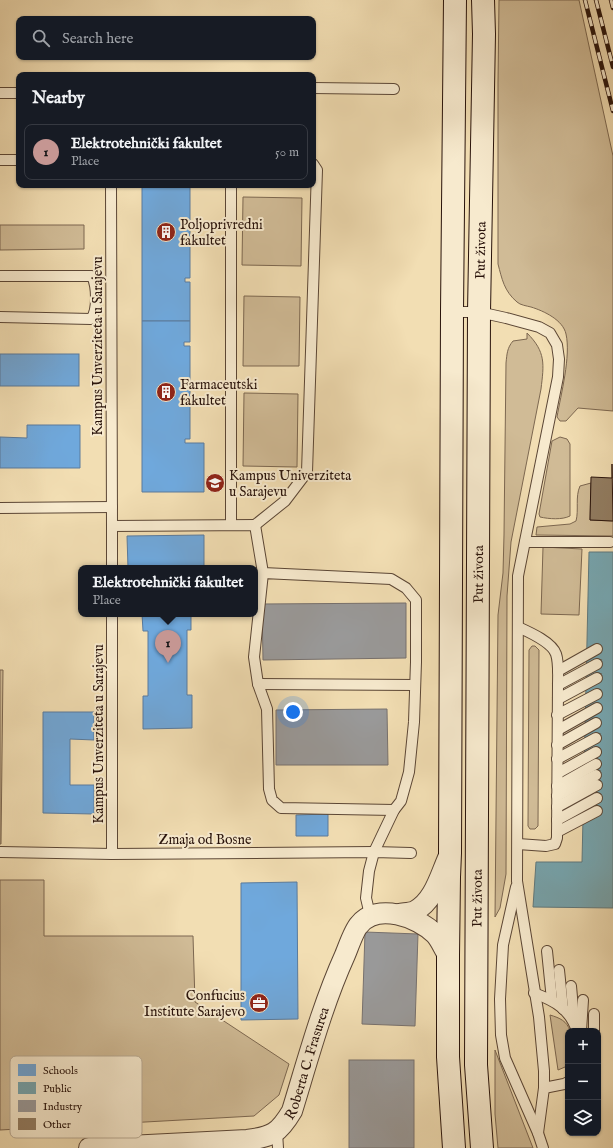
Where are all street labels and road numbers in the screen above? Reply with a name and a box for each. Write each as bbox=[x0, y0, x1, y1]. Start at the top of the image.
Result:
street label: Put života bbox=[472, 220, 491, 279]
street label: Kampus Unverziteta u Sarajevu bbox=[89, 256, 107, 436]
street label: Put života bbox=[470, 544, 488, 603]
street label: Kampus Unverziteta u Sarajevu bbox=[90, 644, 108, 824]
street label: Zmaja od Bosne bbox=[159, 831, 252, 849]
street label: Put života bbox=[469, 868, 487, 927]
street label: Roberta C. Frasurea bbox=[281, 1004, 334, 1123]

